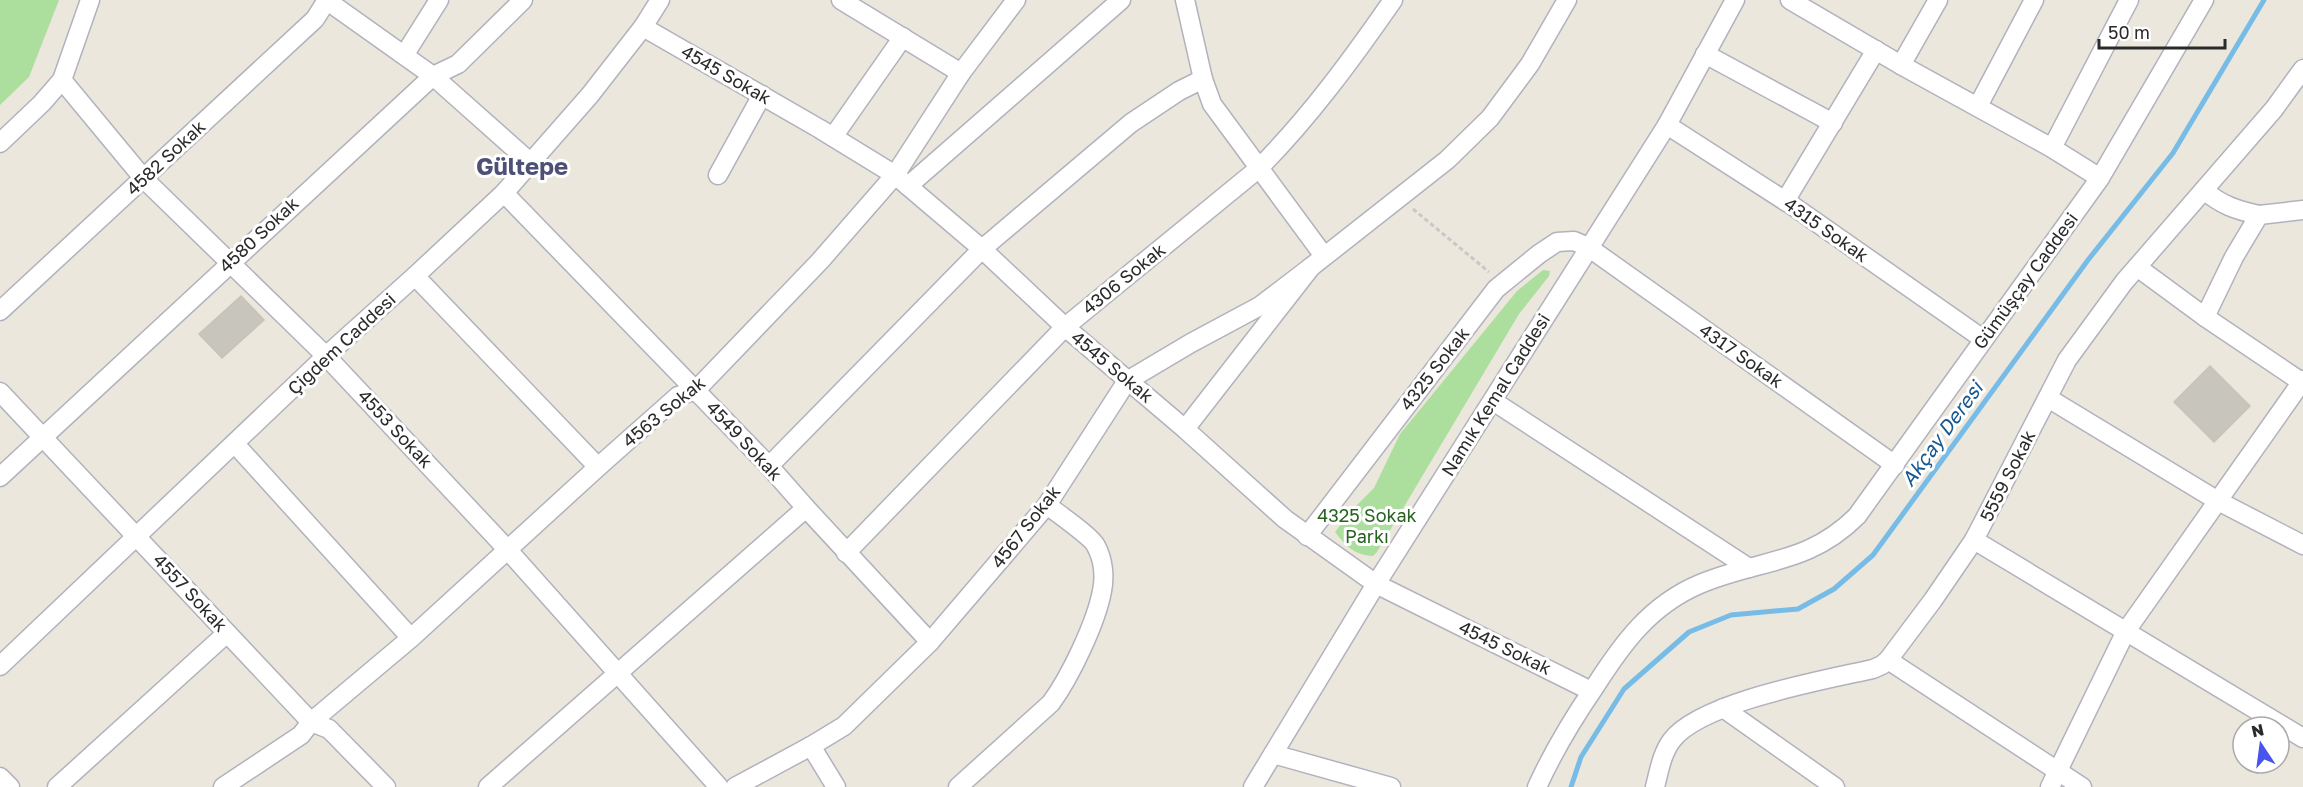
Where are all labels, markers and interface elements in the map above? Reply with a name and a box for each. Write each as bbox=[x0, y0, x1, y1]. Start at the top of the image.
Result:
scale bar bbox=[2099, 12, 2225, 50]
text: 50 m bbox=[2108, 21, 2150, 43]
street label: 4545 Sokak bbox=[678, 40, 775, 109]
street label: 4582 Sokak bbox=[121, 115, 209, 199]
district label: Gültepe bbox=[476, 151, 568, 180]
street label: 4580 Sokak bbox=[214, 192, 303, 277]
street label: 4315 Sokak bbox=[1780, 192, 1873, 266]
street label: Gümüşçay Caddesi bbox=[1968, 208, 2082, 353]
street label: 4306 Sokak bbox=[1077, 238, 1169, 318]
street label: Çiğdem Caddesi bbox=[283, 288, 400, 399]
street label: Namık Kemal Caddesi bbox=[1436, 309, 1554, 480]
street label: 4317 Sokak bbox=[1696, 318, 1788, 392]
street label: 4325 Sokak bbox=[1395, 322, 1474, 414]
street label: 4545 Sokak bbox=[1067, 326, 1158, 407]
street label: 4563 Sokak bbox=[618, 371, 709, 451]
water label: Akçay Deresi bbox=[1895, 374, 1989, 491]
street label: 4553 Sokak bbox=[354, 384, 438, 472]
street label: 4549 Sokak bbox=[702, 396, 787, 485]
street label: 5559 Sokak bbox=[1975, 426, 2039, 525]
street label: 4567 Sokak bbox=[986, 481, 1064, 572]
park label: 4325 Sokak Parkı bbox=[1317, 504, 1417, 547]
street label: 4557 Sokak bbox=[149, 549, 232, 636]
street label: 4545 Sokak bbox=[1456, 615, 1555, 679]
north arrow bbox=[2231, 715, 2291, 775]
text: N bbox=[2249, 719, 2266, 741]

